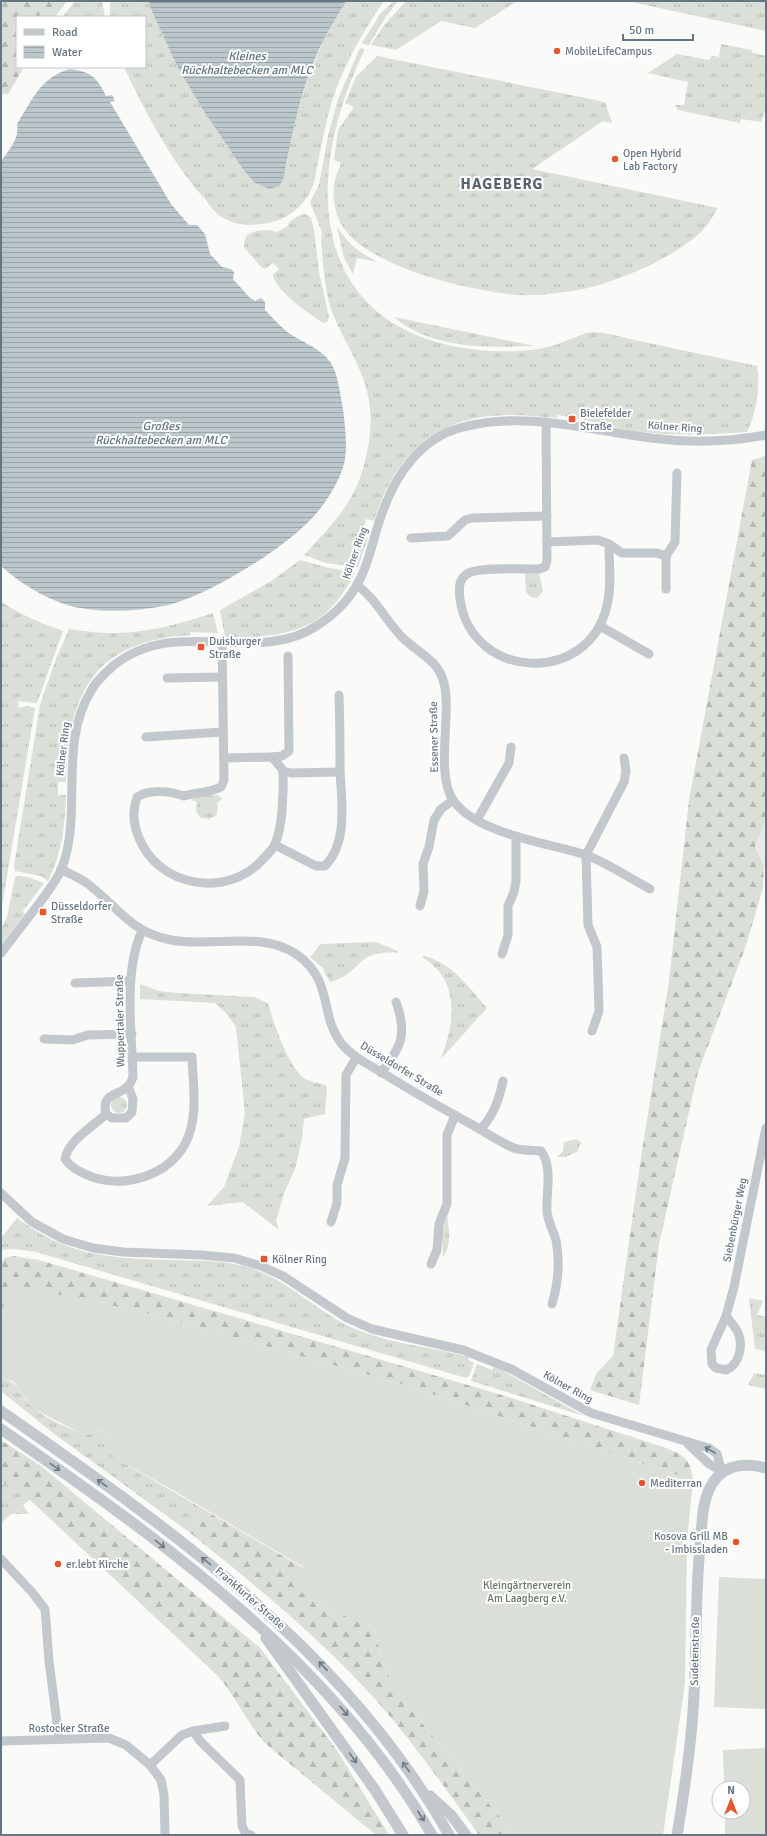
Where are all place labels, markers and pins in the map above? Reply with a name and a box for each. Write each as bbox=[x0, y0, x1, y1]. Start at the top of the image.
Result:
place label: MobileLifeCampus bbox=[565, 45, 652, 58]
marker: MobileLifeCampus bbox=[552, 46, 562, 56]
place label: Open Hybrid Lab Factory bbox=[623, 147, 682, 173]
marker: Open Hybrid Lab Factory bbox=[610, 154, 620, 164]
place label: Bielefelder Straße bbox=[580, 407, 631, 433]
marker: Bielefelder Straße bbox=[567, 414, 577, 424]
place label: Duisburger Straße bbox=[209, 635, 261, 661]
marker: Duisburger Straße bbox=[196, 642, 206, 652]
place label: Düsseldorfer Straße bbox=[51, 900, 112, 926]
marker: Düsseldorfer Straße bbox=[38, 907, 48, 917]
place label: Kölner Ring bbox=[272, 1253, 327, 1266]
marker: Kölner Ring bbox=[259, 1254, 269, 1264]
place label: Mediterran bbox=[650, 1477, 702, 1490]
marker: Mediterran bbox=[637, 1478, 647, 1488]
place label: Kosova Grill MB - Imbissladen bbox=[654, 1530, 728, 1556]
marker: Kosova Grill MB - Imbissladen bbox=[731, 1537, 741, 1547]
place label: er.lebt Kirche bbox=[66, 1558, 128, 1571]
marker: er.lebt Kirche bbox=[53, 1559, 63, 1569]

